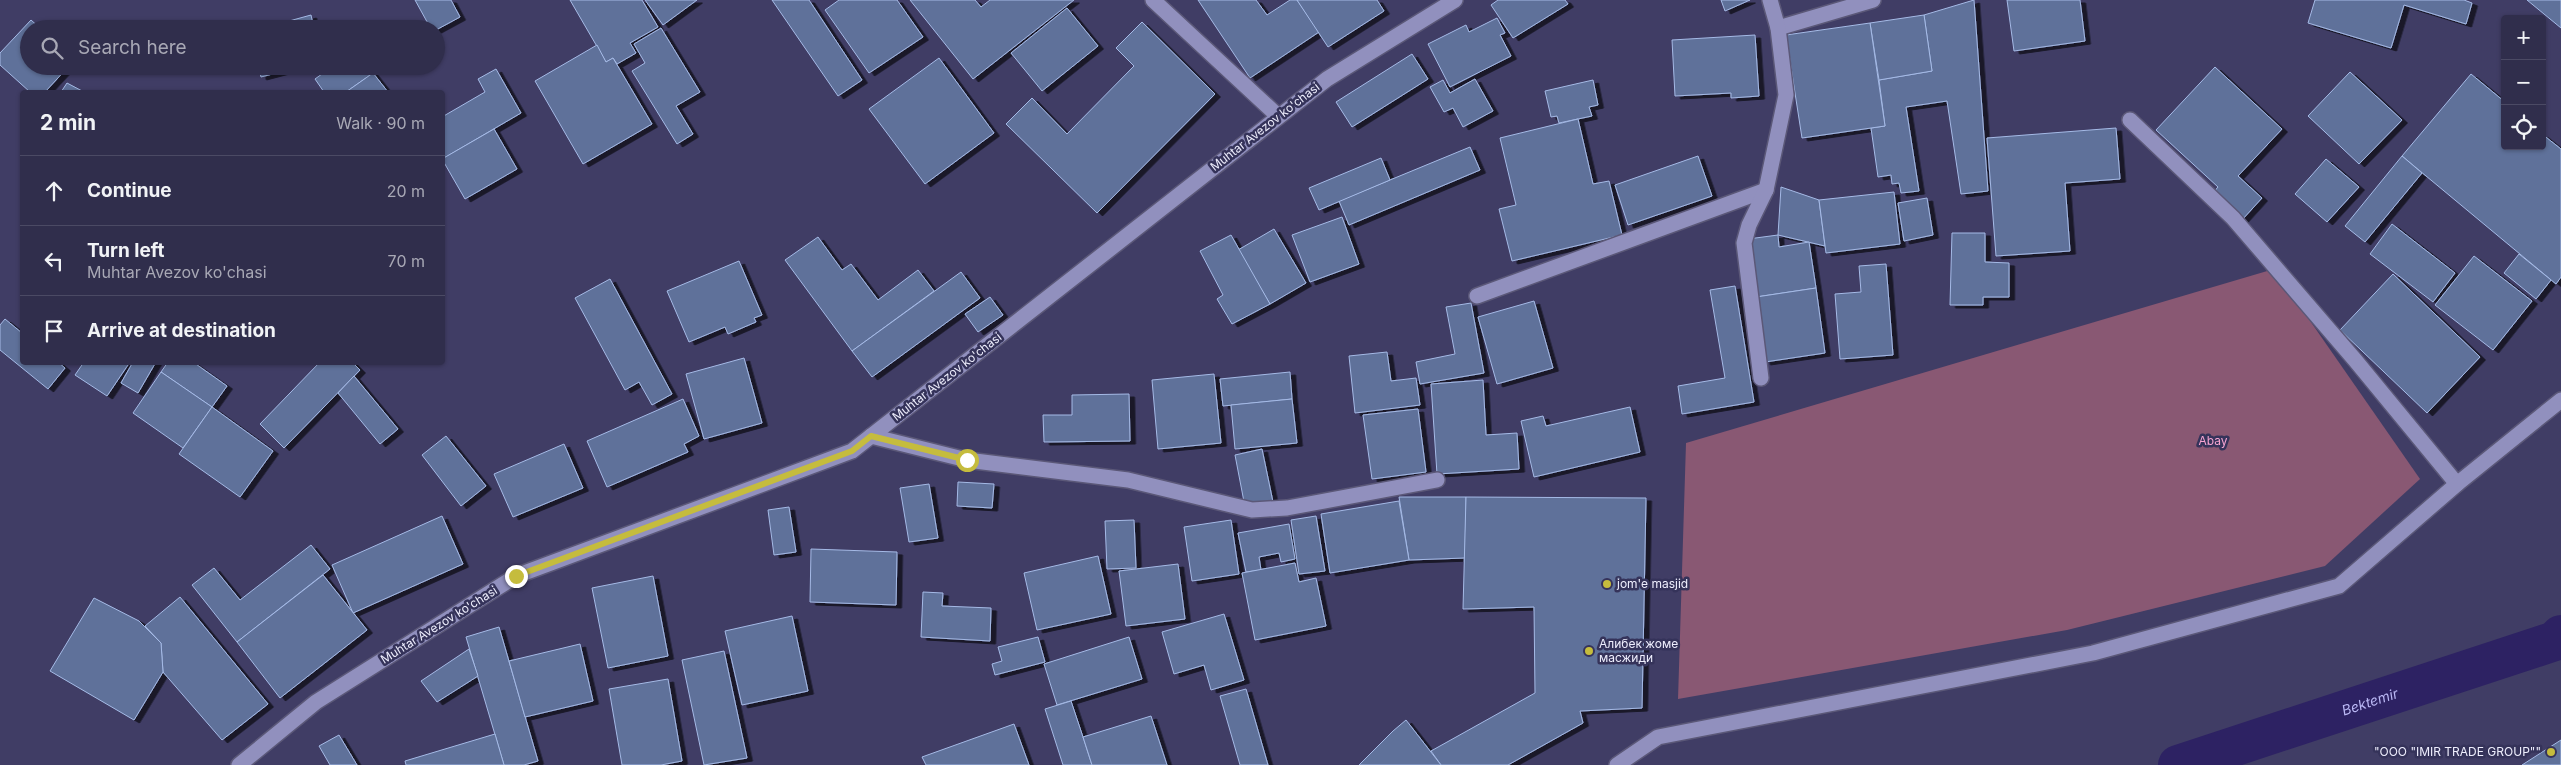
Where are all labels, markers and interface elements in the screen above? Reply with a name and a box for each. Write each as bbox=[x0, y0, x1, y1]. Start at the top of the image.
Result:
map controls bbox=[2501, 15, 2546, 150]
button: + bbox=[2501, 15, 2546, 60]
search box bbox=[20, 20, 445, 75]
icon: search bbox=[38, 34, 66, 62]
text: Search here bbox=[78, 36, 187, 59]
button: − bbox=[2501, 60, 2546, 105]
street label: Muhtar Avezov ko'chasi bbox=[1207, 79, 1322, 174]
button: locate bbox=[2501, 105, 2546, 150]
text: 2 min bbox=[40, 110, 96, 135]
text: Walk · 90 m bbox=[336, 113, 425, 133]
icon: ahead bbox=[40, 177, 68, 205]
text: Continue bbox=[87, 179, 172, 202]
text: 20 m bbox=[387, 181, 425, 201]
text: Turn left bbox=[87, 239, 165, 262]
icon: left bbox=[40, 247, 68, 275]
text: 70 m bbox=[388, 251, 425, 271]
text: Muhtar Avezov ko'chasi bbox=[87, 262, 267, 282]
icon: arrive bbox=[40, 317, 68, 345]
text: Arrive at destination bbox=[87, 319, 276, 342]
street label: Muhtar Avezov ko'chasi bbox=[889, 329, 1004, 424]
park label: Abay bbox=[2198, 433, 2228, 448]
route start bbox=[956, 449, 979, 472]
route end bbox=[505, 565, 528, 588]
place label: jom'e masjid bbox=[1616, 576, 1688, 591]
marker: jom'e masjid bbox=[1601, 578, 1613, 590]
street label: Muhtar Avezov ko'chasi bbox=[378, 582, 500, 667]
place label: Алибек жоме масжиди bbox=[1599, 636, 1678, 665]
marker: Алибек жоме масжиди bbox=[1583, 645, 1595, 657]
water label: Bektemir bbox=[2339, 684, 2401, 719]
place label: "ООО "IMIR TRADE GROUP"" bbox=[2374, 744, 2541, 759]
marker: "ООО "IMIR TRADE GROUP"" bbox=[2545, 746, 2557, 758]

